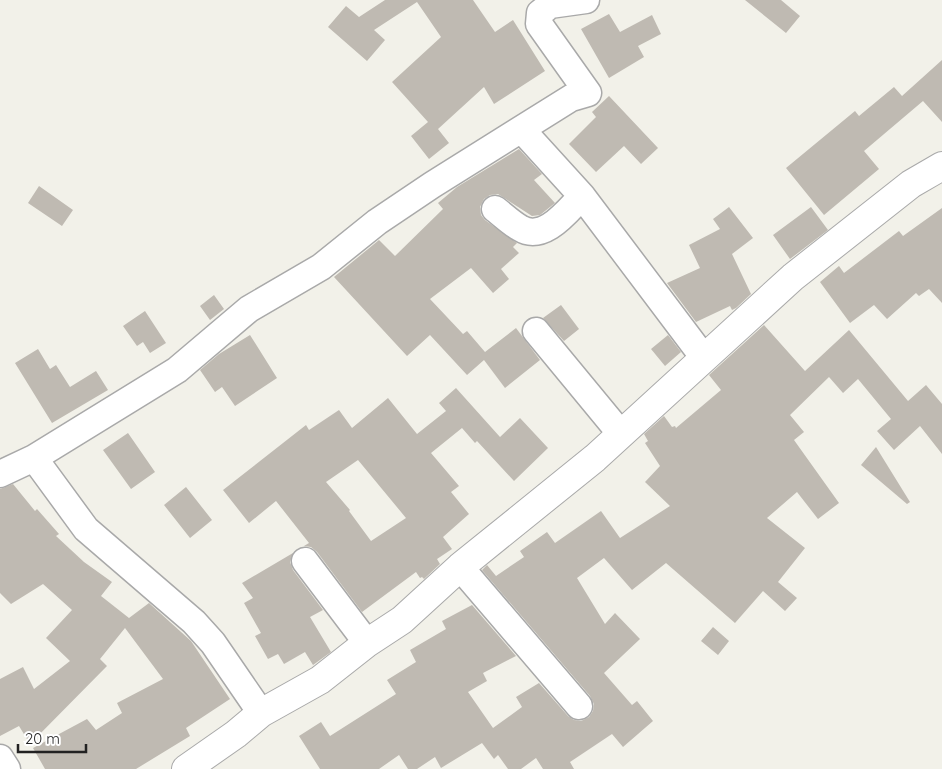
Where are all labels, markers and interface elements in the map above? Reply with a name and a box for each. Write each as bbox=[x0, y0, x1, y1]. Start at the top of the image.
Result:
scale bar bbox=[18, 722, 85, 754]
text: 20 m bbox=[25, 729, 60, 748]

